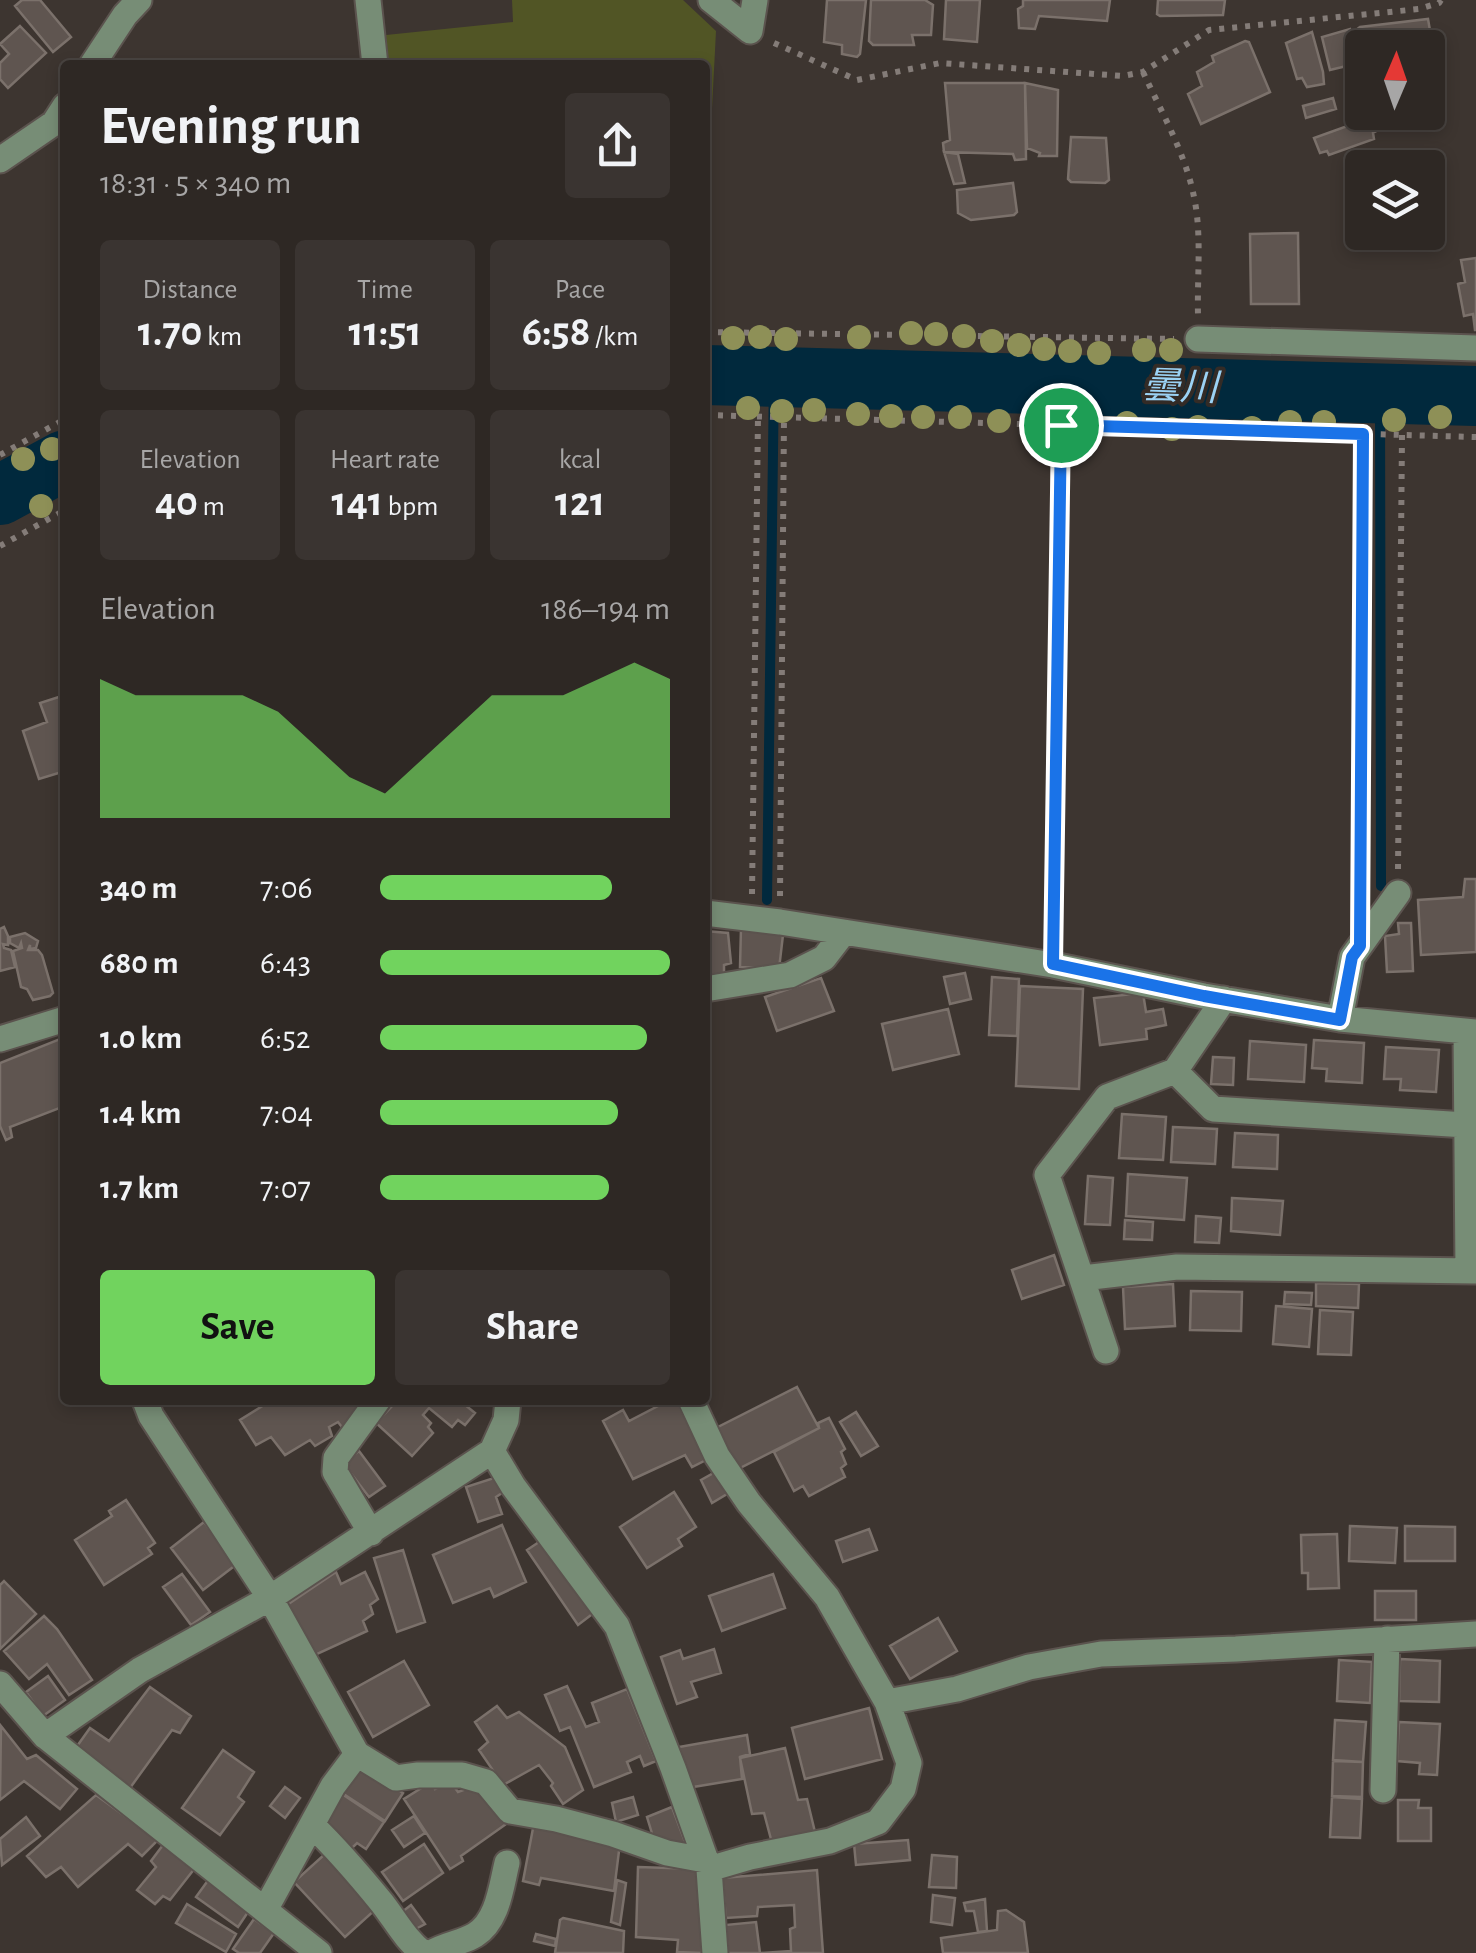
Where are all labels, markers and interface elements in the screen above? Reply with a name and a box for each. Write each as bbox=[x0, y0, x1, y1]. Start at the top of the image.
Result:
north arrow bbox=[1345, 30, 1445, 130]
map controls bbox=[1345, 30, 1445, 250]
button: share bbox=[565, 93, 670, 198]
text: Evening run bbox=[100, 99, 362, 154]
button: layers bbox=[1345, 150, 1445, 250]
text: 18:31 · 5 × 340 m bbox=[100, 167, 291, 199]
text: Distance bbox=[143, 276, 237, 304]
text: Time bbox=[357, 276, 413, 304]
text: Pace bbox=[555, 276, 605, 304]
text: 1.70 bbox=[138, 311, 202, 353]
text: 11:51 bbox=[348, 311, 422, 353]
text: 6:58 bbox=[522, 311, 590, 353]
text: km bbox=[202, 323, 242, 351]
text: /km bbox=[590, 323, 638, 351]
water label: 曇川 bbox=[1141, 367, 1223, 408]
pin bbox=[1019, 383, 1104, 468]
icon: arrive bbox=[1034, 398, 1089, 453]
text: Elevation bbox=[139, 446, 241, 474]
text: Heart rate bbox=[330, 446, 440, 474]
text: kcal bbox=[559, 446, 601, 474]
text: 40 bbox=[155, 481, 198, 523]
text: 141 bbox=[332, 481, 383, 523]
text: 121 bbox=[555, 481, 605, 523]
text: m bbox=[198, 493, 225, 521]
text: bpm bbox=[383, 493, 438, 521]
text: Elevation bbox=[100, 593, 216, 625]
text: 186–194 m bbox=[541, 593, 670, 625]
text: 340 m bbox=[100, 872, 177, 904]
text: 7:06 bbox=[260, 872, 313, 904]
text: 680 m bbox=[100, 947, 179, 979]
text: 6:43 bbox=[260, 947, 311, 979]
text: 1.0 km bbox=[100, 1022, 182, 1054]
text: 6:52 bbox=[260, 1022, 310, 1054]
text: 1.4 km bbox=[100, 1097, 181, 1129]
text: 7:04 bbox=[260, 1097, 313, 1129]
text: 1.7 km bbox=[100, 1172, 179, 1204]
text: 7:07 bbox=[260, 1172, 311, 1204]
button: Save bbox=[100, 1270, 375, 1385]
button: Share bbox=[395, 1270, 670, 1385]

